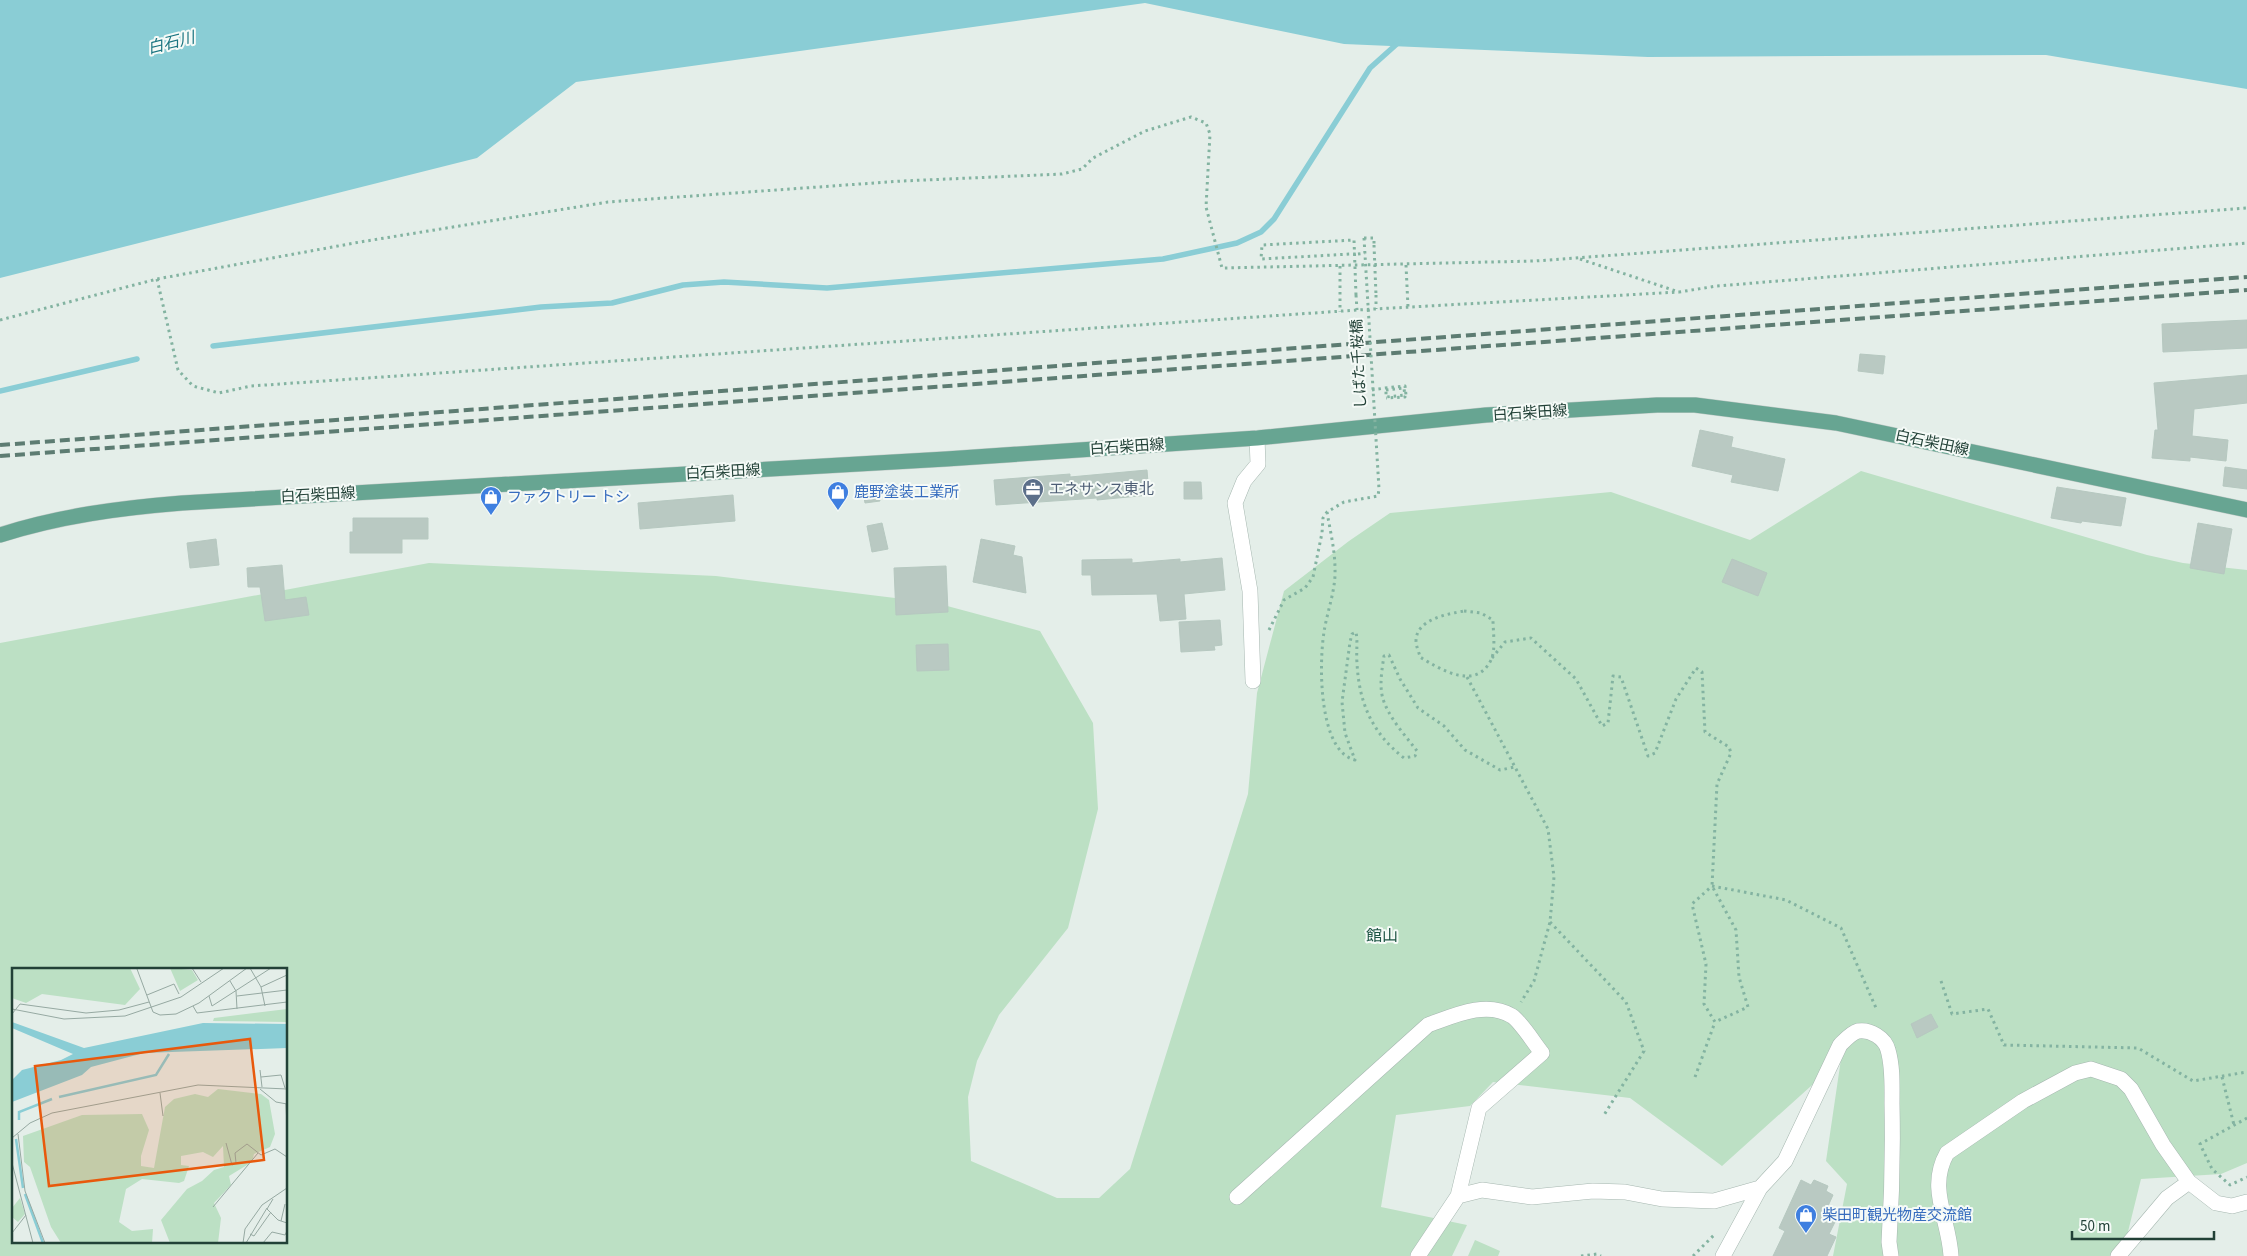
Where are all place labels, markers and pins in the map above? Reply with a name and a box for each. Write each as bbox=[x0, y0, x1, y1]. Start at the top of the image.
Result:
office icon: エネサンス東北 bbox=[1021, 477, 1045, 508]
place label: エネサンス東北 bbox=[1049, 479, 1154, 500]
shop icon: 鹿野塗装工業所 bbox=[826, 480, 850, 511]
place label: 鹿野塗装工業所 bbox=[854, 482, 959, 503]
shop icon: ファクトリー トシ bbox=[479, 485, 503, 516]
place label: ファクトリー トシ bbox=[507, 487, 630, 508]
shop icon: 柴田町観光物産交流館 bbox=[1794, 1203, 1818, 1234]
place label: 柴田町観光物産交流館 bbox=[1822, 1205, 1972, 1226]

